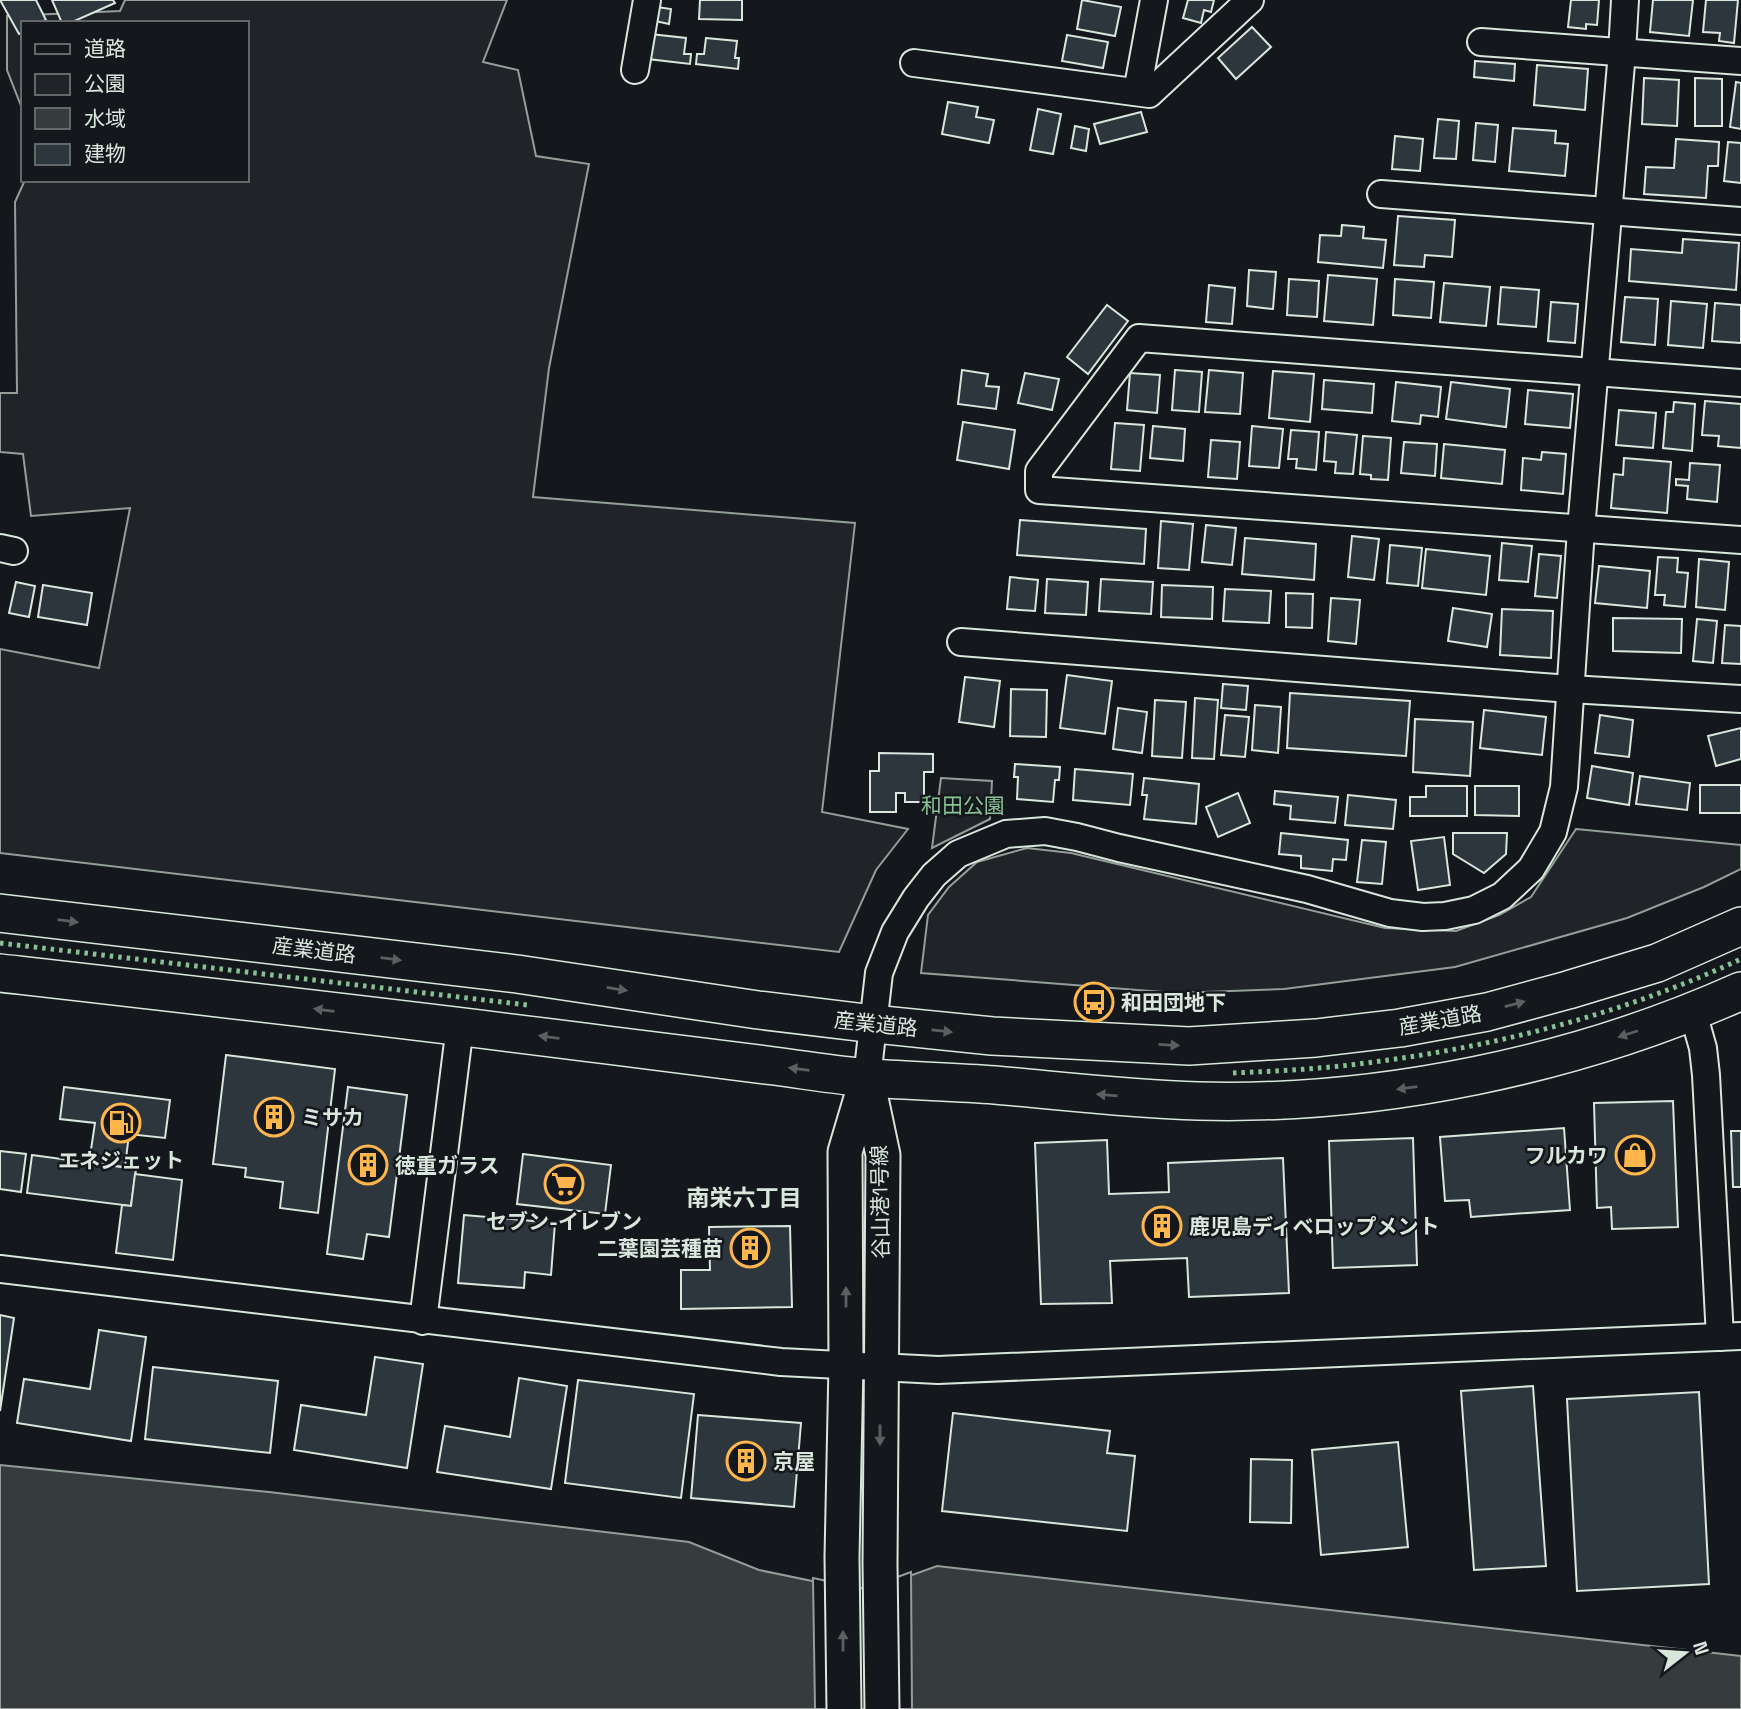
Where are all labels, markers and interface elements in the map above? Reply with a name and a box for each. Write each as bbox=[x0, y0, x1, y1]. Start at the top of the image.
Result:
legend bbox=[21, 21, 248, 182]
text: 道路 bbox=[84, 35, 126, 62]
text: 公園 bbox=[84, 70, 126, 97]
text: 水域 bbox=[84, 105, 126, 132]
text: 建物 bbox=[84, 140, 126, 167]
park label: 和田公園 bbox=[921, 792, 1005, 819]
one-way arrow bbox=[57, 916, 79, 927]
street label: 産業道路 bbox=[271, 931, 357, 969]
one-way arrow bbox=[380, 954, 402, 965]
bus stop icon: 和田団地下 bbox=[1073, 981, 1115, 1023]
one-way arrow bbox=[606, 984, 628, 995]
place label: 和田団地下 bbox=[1121, 989, 1226, 1016]
one-way arrow bbox=[1505, 998, 1527, 1009]
street label: 産業道路 bbox=[1396, 999, 1484, 1041]
one-way arrow bbox=[312, 1005, 334, 1016]
street label: 産業道路 bbox=[833, 1006, 919, 1042]
one-way arrow bbox=[931, 1026, 953, 1037]
one-way arrow bbox=[1617, 1029, 1638, 1040]
one-way arrow bbox=[538, 1032, 560, 1043]
one-way arrow bbox=[1158, 1040, 1180, 1051]
one-way arrow bbox=[788, 1064, 810, 1075]
one-way arrow bbox=[1396, 1082, 1418, 1093]
one-way arrow bbox=[1096, 1089, 1118, 1100]
building icon: ミサカ bbox=[253, 1096, 295, 1138]
fuel station icon: エネジェット bbox=[100, 1102, 142, 1144]
place label: ミサカ bbox=[301, 1104, 364, 1131]
shop icon: フルカワ bbox=[1614, 1134, 1656, 1176]
place label: フルカワ bbox=[1525, 1142, 1608, 1169]
building icon: 徳重ガラス bbox=[347, 1144, 389, 1186]
street label: 谷山港1号線 bbox=[866, 1145, 894, 1259]
place label: エネジェット bbox=[58, 1147, 184, 1174]
place label: 徳重ガラス bbox=[395, 1152, 500, 1179]
supermarket icon: セブン-イレブン bbox=[543, 1163, 585, 1205]
district label: 南栄六丁目 bbox=[687, 1183, 802, 1213]
building icon: 鹿児島ディベロップメント bbox=[1141, 1205, 1183, 1247]
place label: セブン-イレブン bbox=[486, 1208, 642, 1235]
place label: 鹿児島ディベロップメント bbox=[1189, 1213, 1440, 1240]
building icon: 二葉園芸種苗 bbox=[729, 1227, 771, 1269]
place label: 二葉園芸種苗 bbox=[597, 1235, 723, 1262]
one-way arrow bbox=[840, 1286, 852, 1308]
one-way arrow bbox=[874, 1424, 886, 1446]
building icon: 京屋 bbox=[725, 1440, 767, 1482]
place label: 京屋 bbox=[773, 1448, 815, 1475]
north arrow bbox=[1650, 1618, 1720, 1688]
one-way arrow bbox=[837, 1630, 849, 1652]
text: N bbox=[1687, 1638, 1715, 1658]

